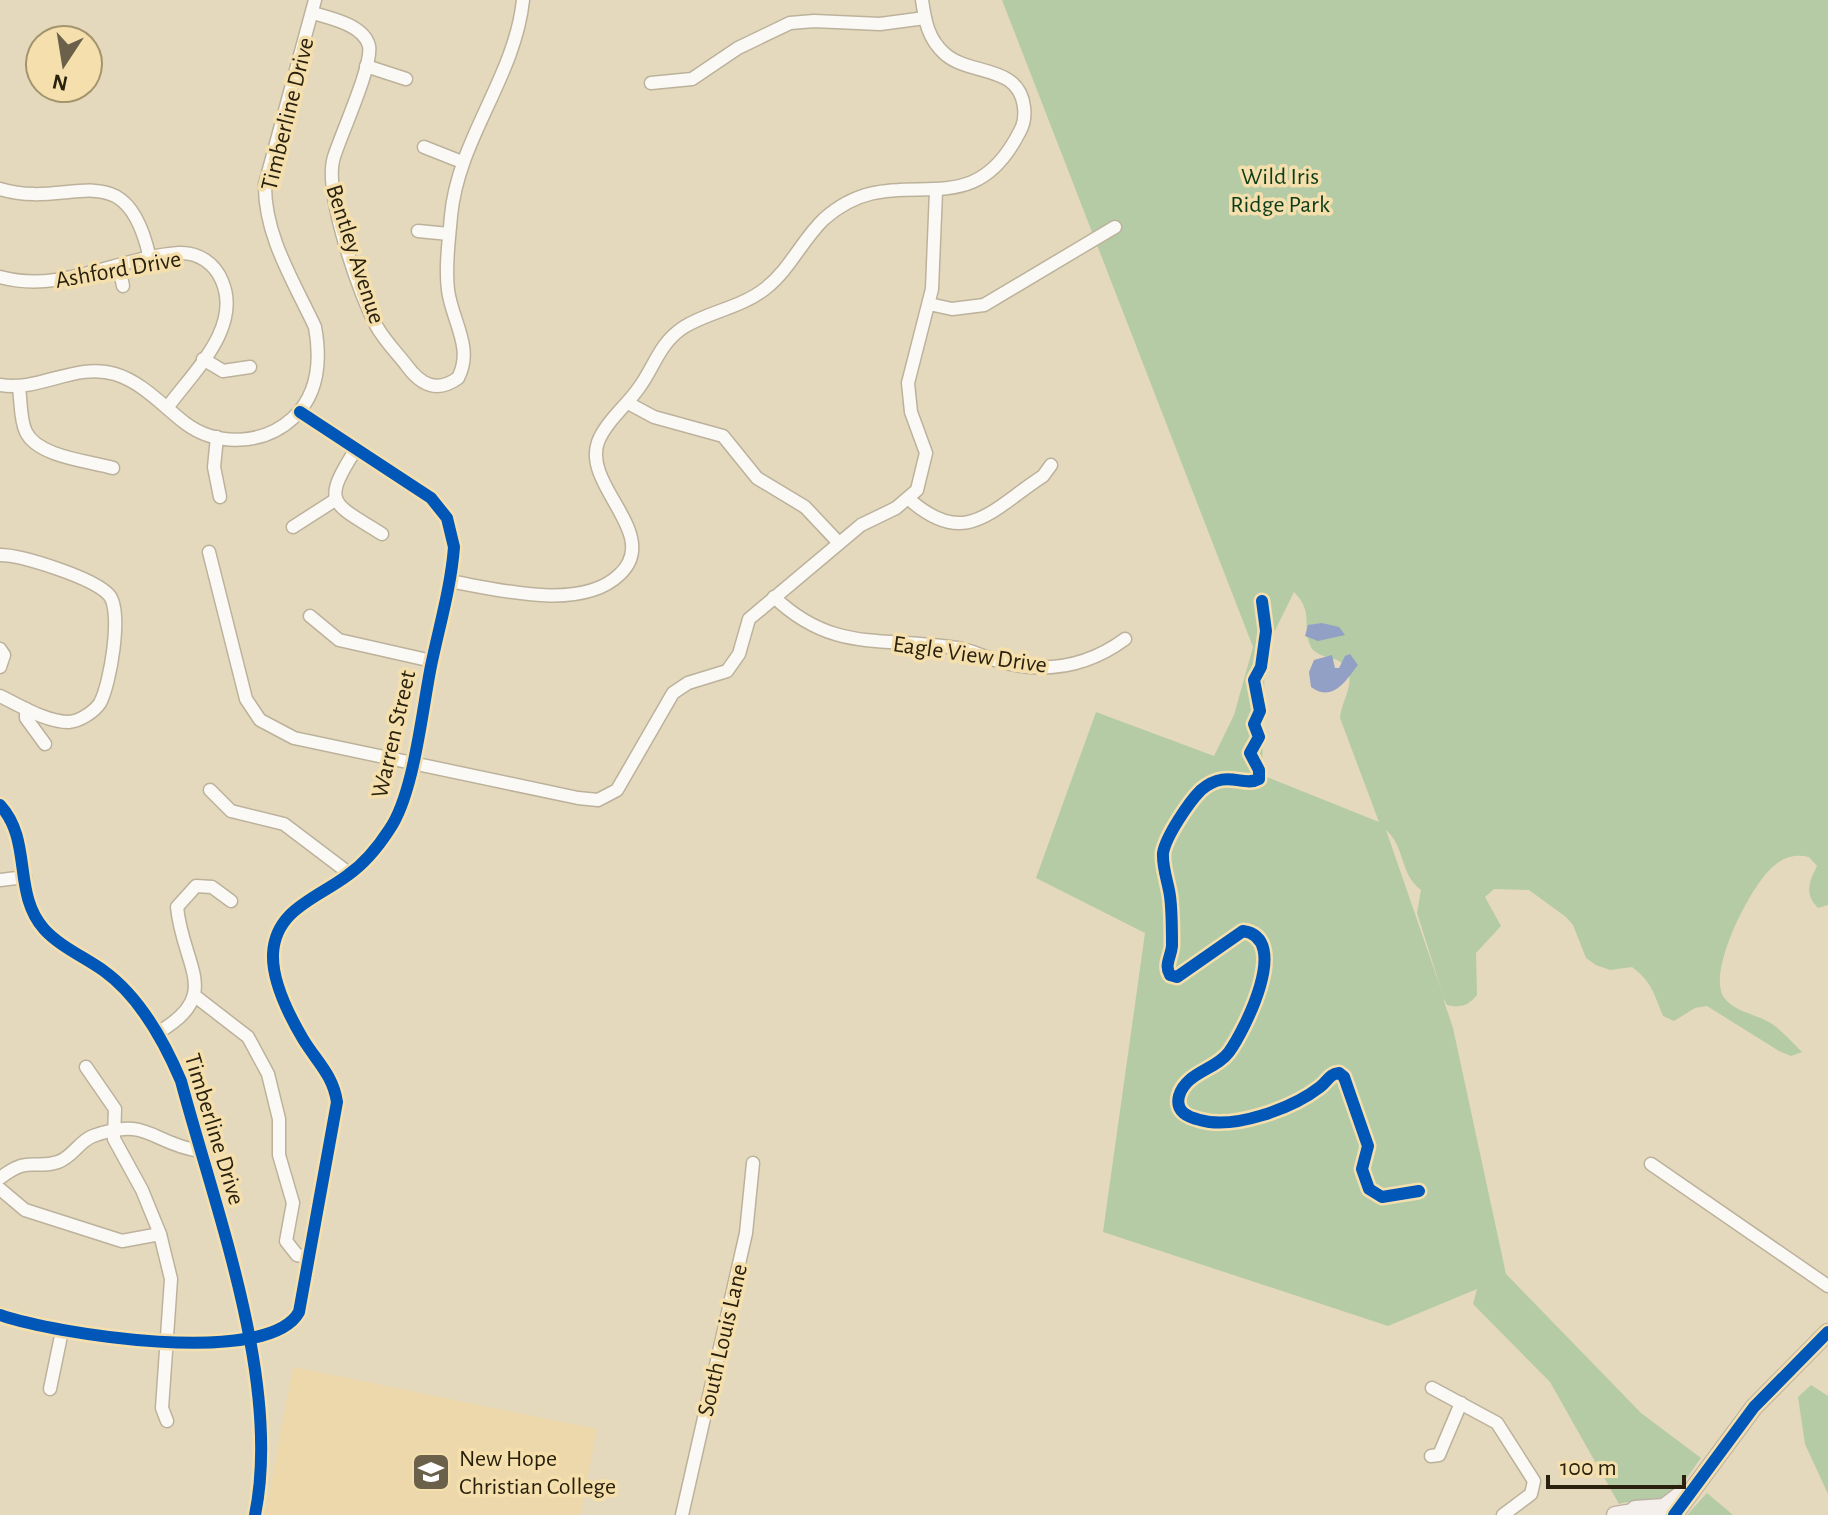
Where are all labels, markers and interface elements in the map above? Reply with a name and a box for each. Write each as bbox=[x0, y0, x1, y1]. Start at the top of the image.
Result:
north arrow bbox=[24, 24, 104, 104]
street label: Timberline Drive bbox=[257, 35, 319, 193]
text: N bbox=[50, 70, 70, 95]
park label: Wild Iris Ridge Park bbox=[1230, 165, 1330, 217]
street label: Bentley Avenue bbox=[321, 182, 389, 327]
street label: Ashford Drive bbox=[53, 247, 183, 293]
street label: Eagle View Drive bbox=[891, 632, 1048, 678]
street label: Warren Street bbox=[368, 668, 420, 800]
street label: Timberline Drive bbox=[180, 1051, 248, 1208]
street label: South Louis Lane bbox=[694, 1262, 752, 1419]
scale bar bbox=[1548, 1439, 1684, 1489]
place label: New Hope Christian College bbox=[459, 1447, 616, 1499]
school or university icon: New Hope Christian College bbox=[410, 1451, 452, 1493]
text: 100 m bbox=[1560, 1456, 1617, 1480]

